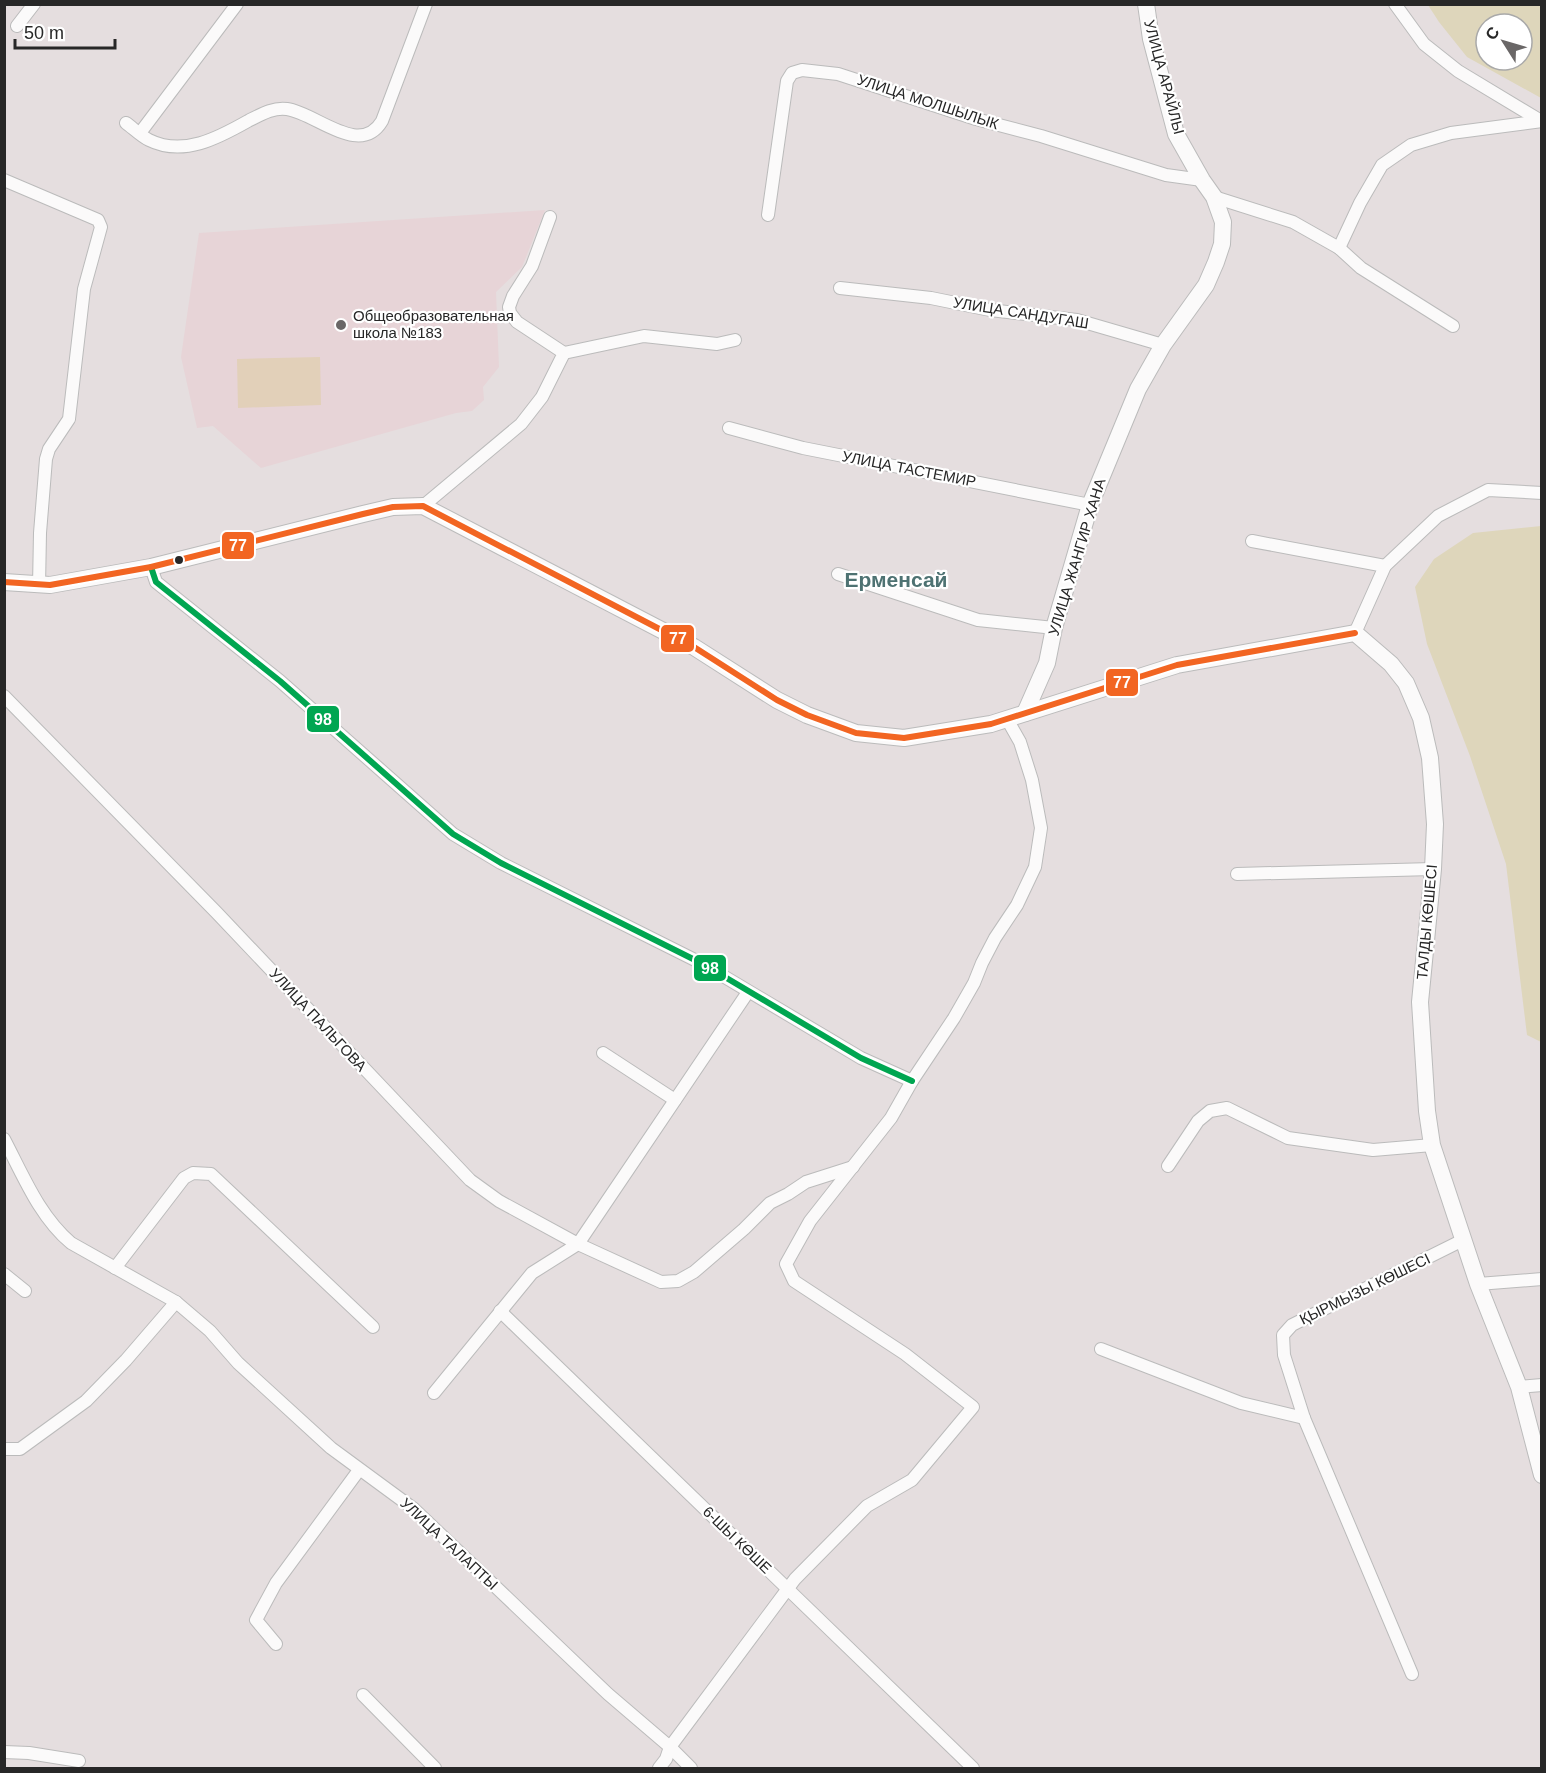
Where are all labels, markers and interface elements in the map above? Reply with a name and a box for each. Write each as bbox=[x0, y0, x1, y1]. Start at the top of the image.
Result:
scale bar bbox=[15, 12, 116, 50]
north arrow bbox=[1474, 12, 1534, 72]
street label: УЛИЦА АРАЙЛЫ bbox=[1141, 18, 1188, 136]
text: 50 m bbox=[24, 23, 64, 43]
text: С bbox=[1482, 23, 1503, 43]
street label: УЛИЦА МОЛШЫЛЫК bbox=[855, 71, 1001, 133]
street label: УЛИЦА САНДУГАШ bbox=[952, 293, 1090, 332]
place label: Общеобразовательная школа №183 bbox=[353, 307, 514, 341]
marker: Общеобразовательная школа №183 bbox=[334, 318, 348, 332]
street label: УЛИЦА ТАСТЕМИР bbox=[841, 447, 977, 490]
street label: УЛИЦА ЖАНГИР ХАНА bbox=[1044, 476, 1109, 638]
line badge: 77 bbox=[221, 531, 255, 560]
text: 77 bbox=[229, 537, 247, 554]
unlabelled marker bbox=[173, 554, 185, 566]
district label: Ерменсай bbox=[845, 568, 947, 591]
line badge: 77 bbox=[660, 624, 695, 653]
text: 77 bbox=[669, 630, 687, 647]
line badge: 77 bbox=[1105, 668, 1139, 697]
text: 77 bbox=[1113, 674, 1131, 691]
line badge: 98 bbox=[306, 705, 340, 733]
text: 98 bbox=[314, 711, 332, 728]
street label: ТАЛДЫ КӨШЕСІ bbox=[1413, 864, 1440, 980]
line badge: 98 bbox=[693, 954, 727, 982]
text: 98 bbox=[701, 960, 719, 977]
street label: УЛИЦА ПАЛЬГОВА bbox=[266, 965, 370, 1075]
street label: ҚЫРМЫЗЫ КӨШЕСІ bbox=[1297, 1250, 1433, 1328]
street label: УЛИЦА ТАЛАПТЫ bbox=[397, 1494, 502, 1593]
street label: 6-ШЫ КӨШЕ bbox=[700, 1503, 775, 1577]

